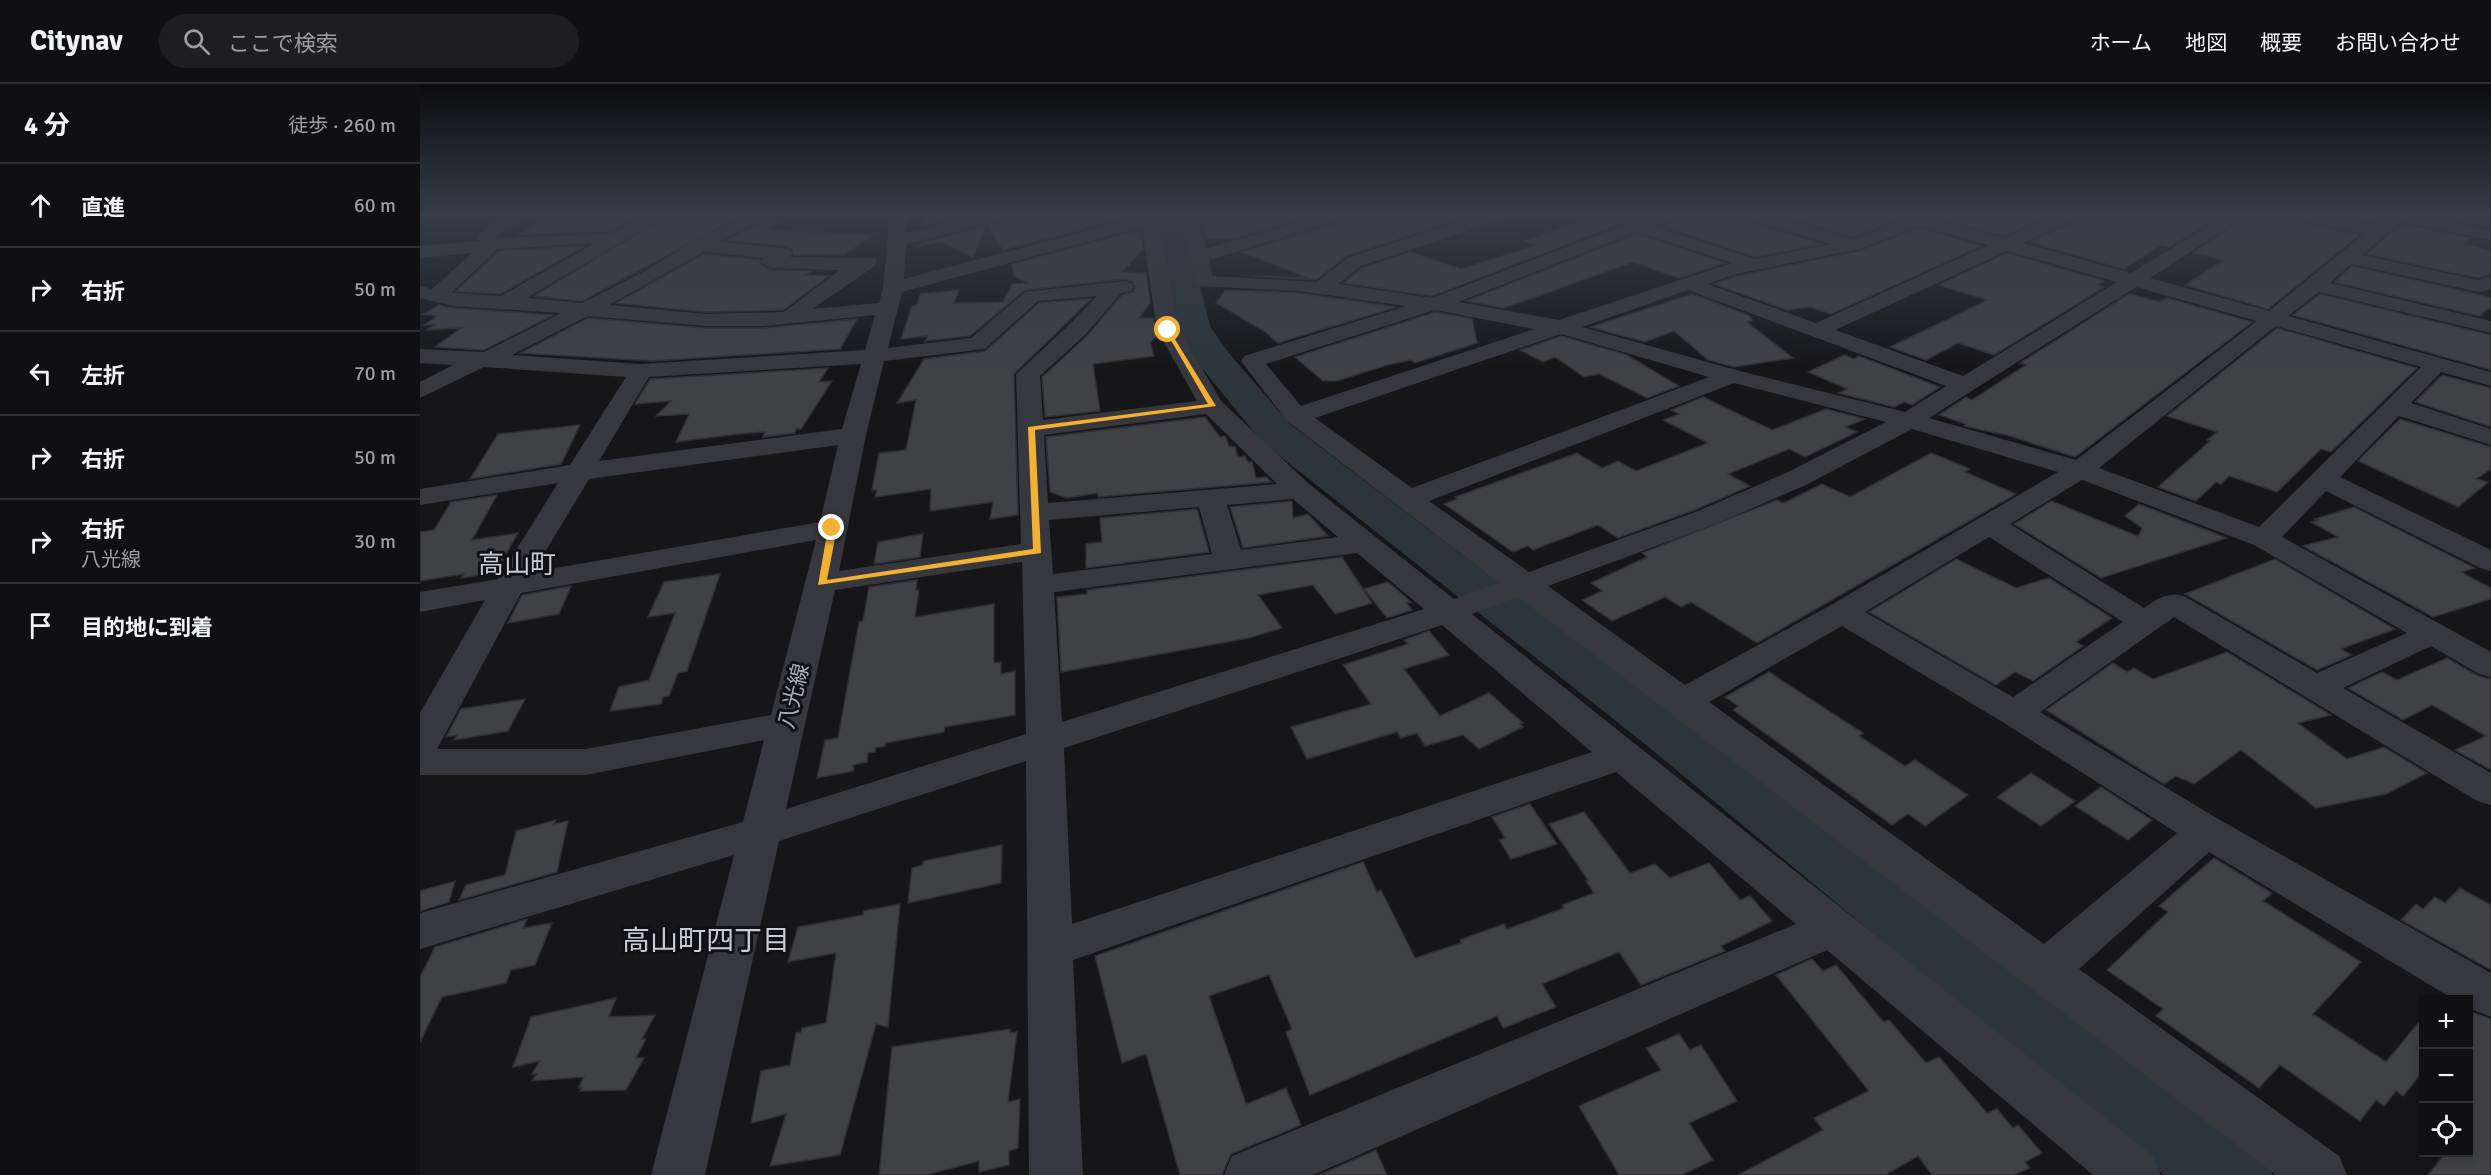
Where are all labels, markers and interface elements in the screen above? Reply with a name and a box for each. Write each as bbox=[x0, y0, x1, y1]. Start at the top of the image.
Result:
search box bbox=[159, 14, 579, 68]
text: Citynav bbox=[30, 24, 123, 58]
icon: search bbox=[180, 25, 213, 58]
text: ここで検索 bbox=[228, 30, 338, 57]
text: ホーム bbox=[2090, 30, 2152, 56]
text: 地図 bbox=[2185, 30, 2227, 56]
text: 概要 bbox=[2260, 30, 2302, 56]
text: お問い合わせ bbox=[2335, 30, 2461, 56]
text: 4 分 bbox=[24, 110, 70, 142]
text: 徒歩 · 260 m bbox=[288, 113, 396, 138]
icon: ahead bbox=[24, 189, 57, 222]
text: 60 m bbox=[354, 193, 396, 218]
text: 直進 bbox=[81, 194, 125, 221]
icon: right bbox=[24, 273, 57, 306]
text: 50 m bbox=[354, 277, 396, 302]
text: 右折 bbox=[81, 278, 125, 305]
route start bbox=[1154, 316, 1180, 342]
icon: left bbox=[24, 357, 57, 390]
text: 70 m bbox=[354, 361, 396, 386]
text: 左折 bbox=[81, 362, 125, 389]
icon: right bbox=[24, 441, 57, 474]
text: 50 m bbox=[354, 445, 396, 470]
text: 右折 bbox=[81, 446, 125, 473]
route end bbox=[818, 514, 844, 540]
text: 右折 bbox=[81, 516, 125, 543]
icon: right bbox=[24, 525, 57, 558]
text: 30 m bbox=[354, 529, 396, 554]
text: 八光線 bbox=[81, 547, 141, 572]
district label: 高山町 bbox=[478, 549, 556, 581]
icon: arrive bbox=[24, 609, 57, 642]
text: 目的地に到着 bbox=[81, 614, 213, 641]
street label: 八光線 bbox=[772, 661, 815, 731]
district label: 高山町四丁目 bbox=[622, 924, 790, 958]
map controls bbox=[2419, 995, 2473, 1157]
button: + bbox=[2419, 995, 2473, 1049]
button: − bbox=[2419, 1049, 2473, 1103]
button: locate bbox=[2419, 1103, 2473, 1157]

